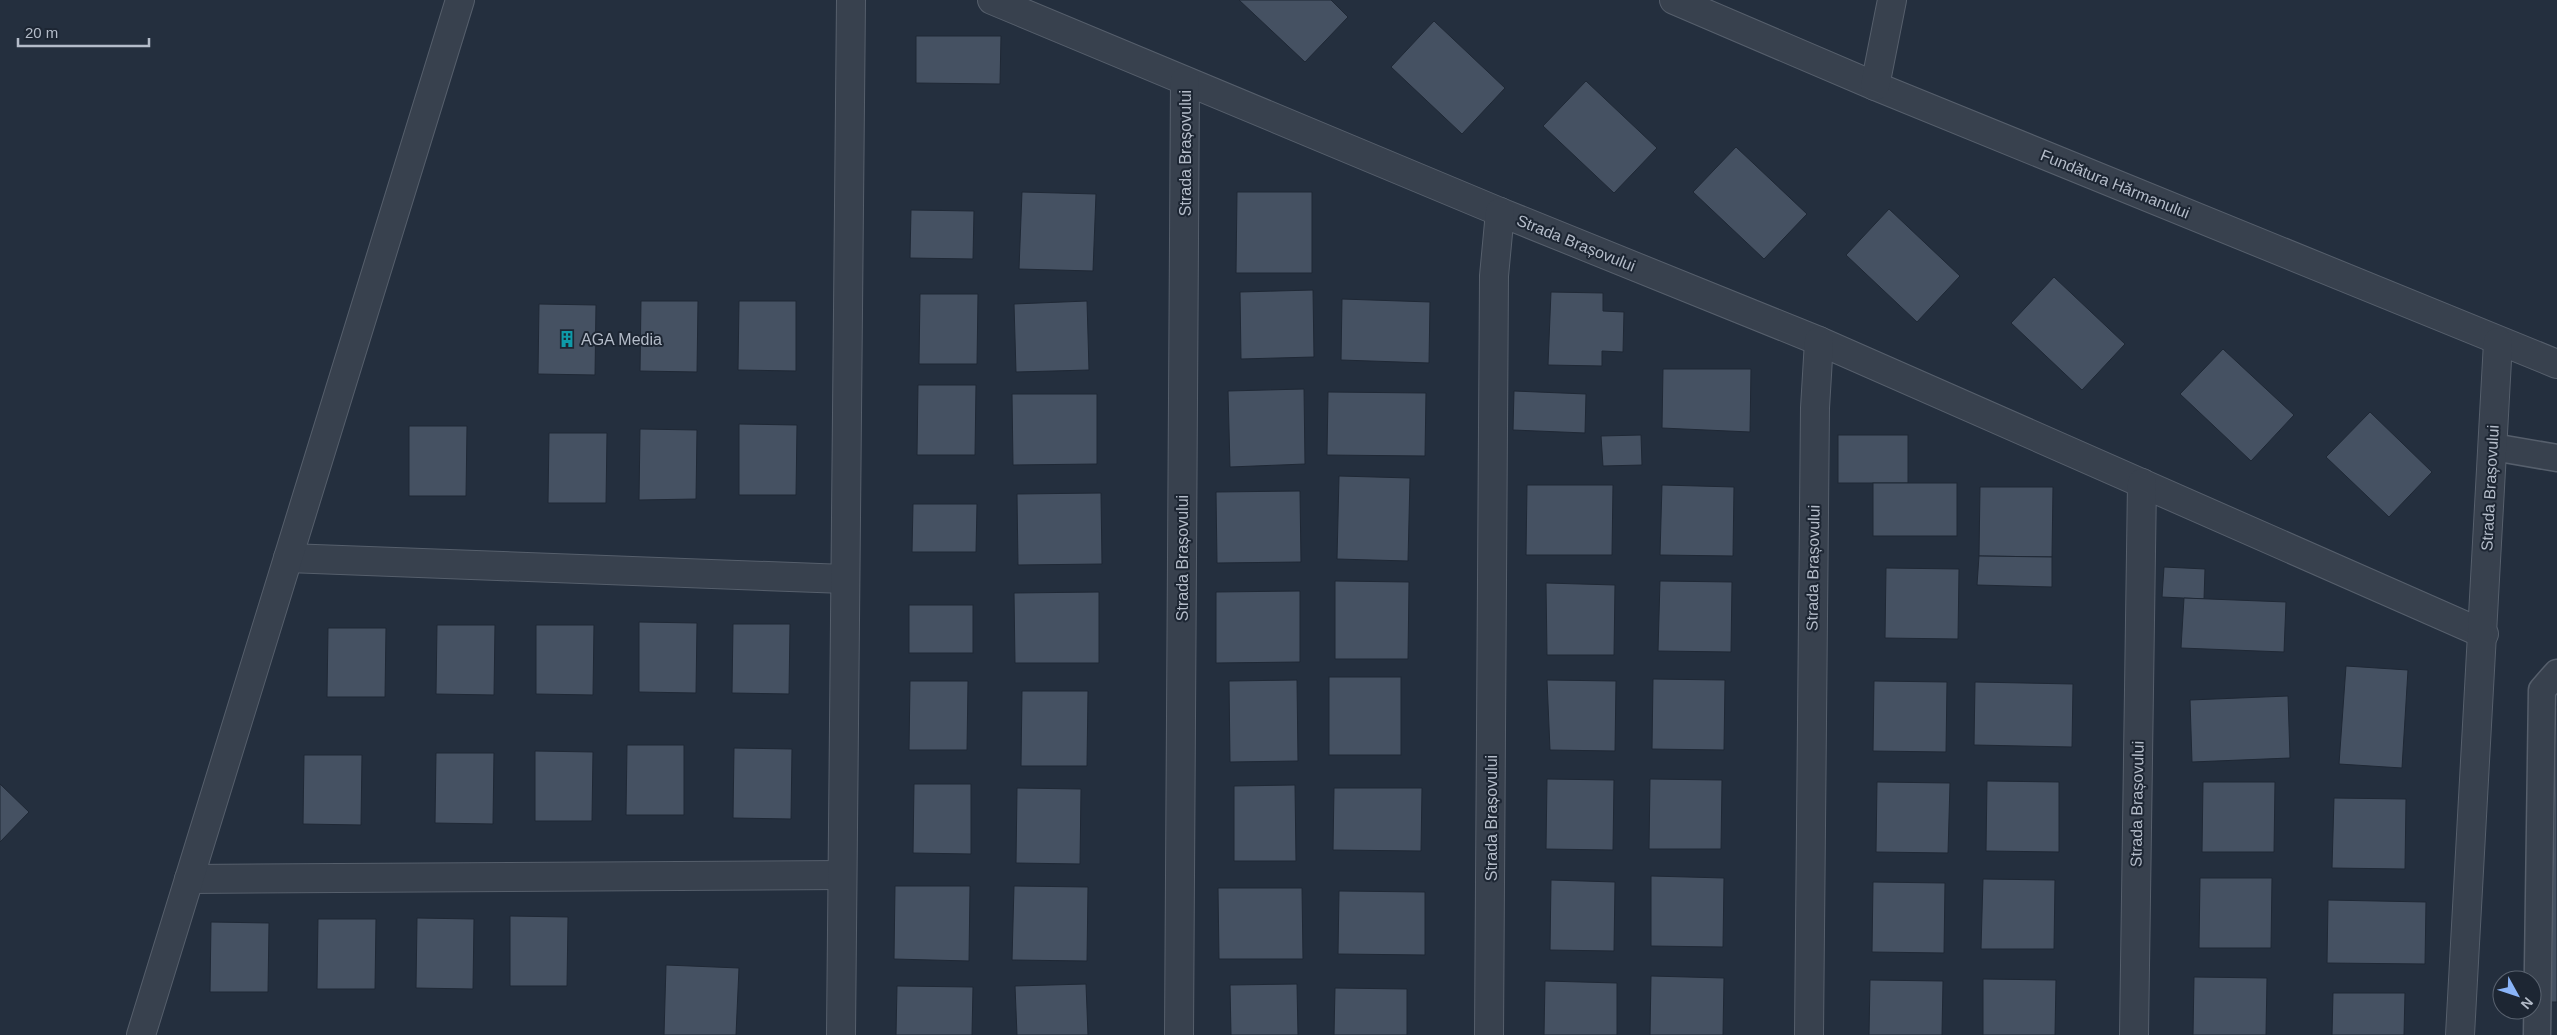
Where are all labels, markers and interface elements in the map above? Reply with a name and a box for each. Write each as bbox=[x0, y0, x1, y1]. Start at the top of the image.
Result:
scale bar bbox=[18, 15, 149, 47]
text: 20 m bbox=[25, 24, 58, 41]
street label: Strada Brașovului bbox=[1177, 90, 1194, 216]
street label: Fundătura Hărmanului bbox=[2038, 146, 2192, 222]
street label: Strada Brașovului bbox=[1514, 211, 1638, 275]
building icon: AGA Media bbox=[557, 329, 577, 349]
place label: AGA Media bbox=[581, 331, 662, 348]
street label: Strada Brașovului bbox=[2478, 424, 2502, 552]
street label: Strada Brașovului bbox=[1174, 495, 1191, 621]
street label: Strada Brașovului bbox=[1803, 505, 1823, 631]
street label: Strada Brașovului bbox=[2127, 741, 2147, 867]
street label: Strada Brașovului bbox=[1483, 755, 1500, 881]
north arrow bbox=[2492, 970, 2542, 1020]
text: N bbox=[2518, 994, 2536, 1012]

